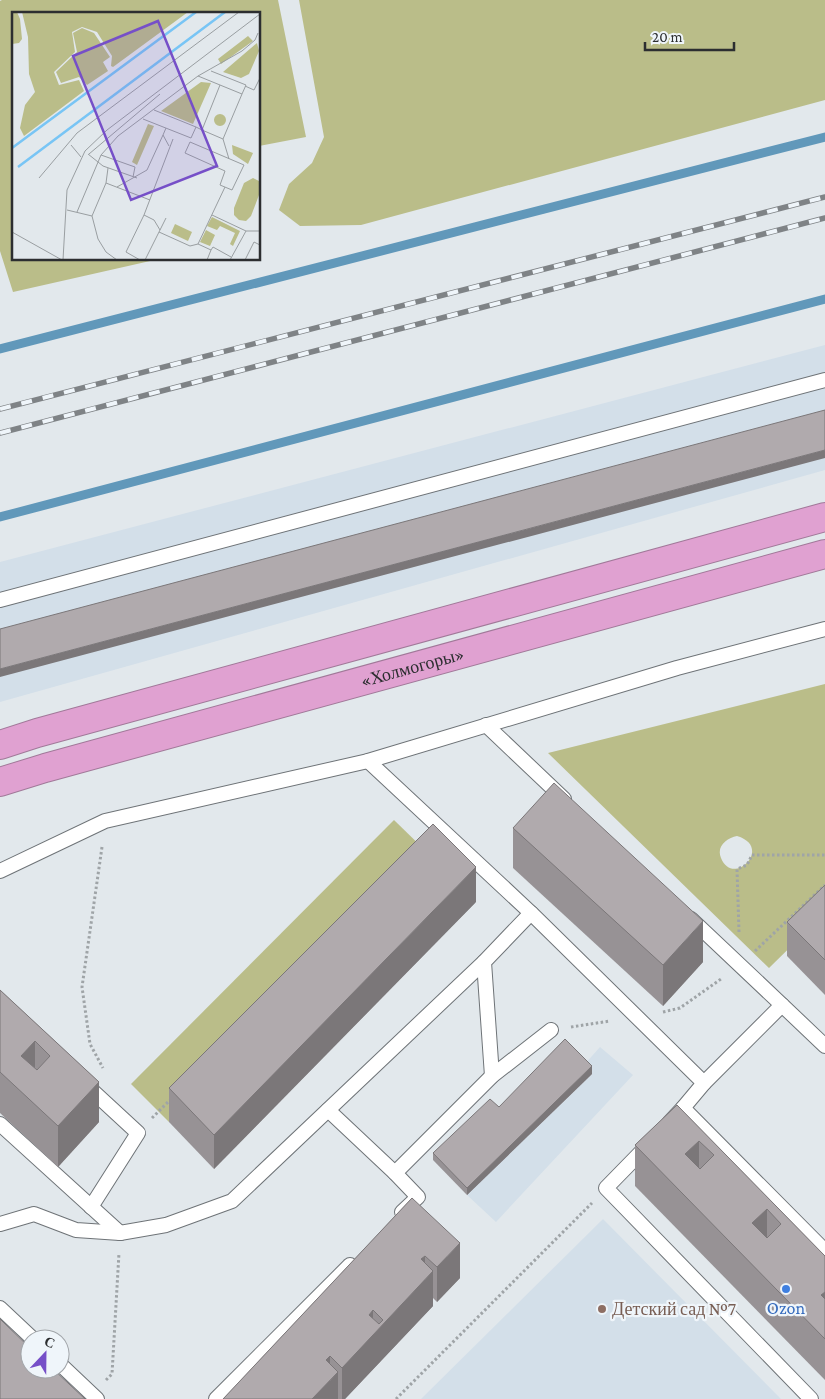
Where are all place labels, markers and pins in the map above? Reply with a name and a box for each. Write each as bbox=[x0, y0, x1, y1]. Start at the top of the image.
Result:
marker: Ozon bbox=[780, 1283, 792, 1295]
place label: Ozon bbox=[767, 1298, 805, 1318]
place label: Детский сад №7 bbox=[612, 1299, 736, 1319]
marker: Детский сад №7 bbox=[596, 1303, 608, 1315]

